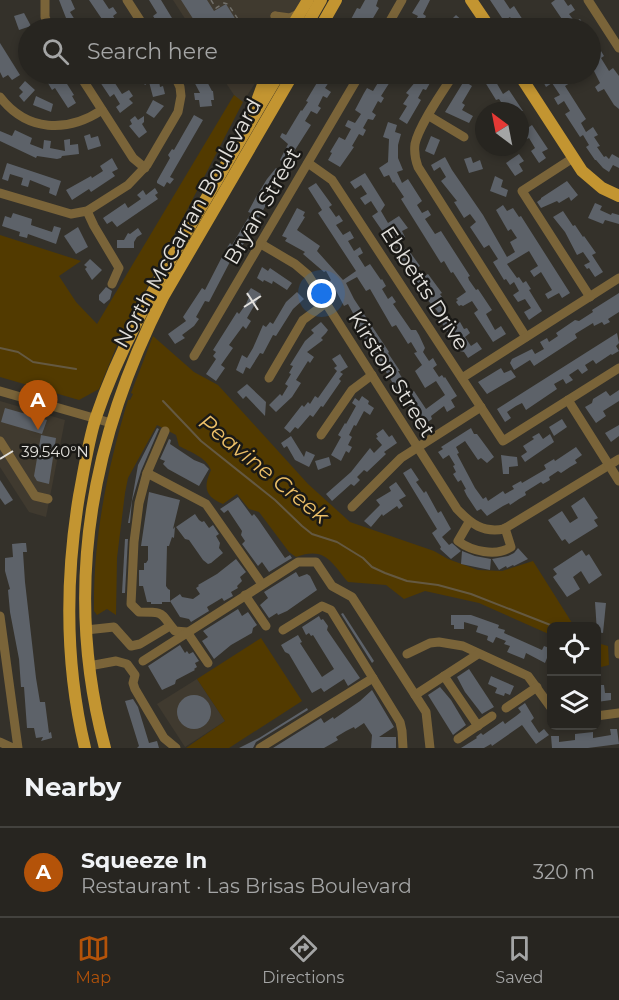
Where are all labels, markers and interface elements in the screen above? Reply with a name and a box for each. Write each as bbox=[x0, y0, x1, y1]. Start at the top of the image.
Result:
search box bbox=[18, 18, 601, 84]
icon: search bbox=[39, 35, 72, 68]
text: Search here bbox=[87, 38, 218, 65]
street label: North McCarran Boulevard bbox=[108, 94, 266, 352]
north arrow bbox=[475, 102, 529, 156]
street label: Bryan Street bbox=[219, 143, 305, 269]
street label: Ebbetts Drive bbox=[376, 221, 474, 355]
your location bbox=[307, 279, 336, 308]
street label: Kirston Street bbox=[343, 306, 441, 442]
pin: A bbox=[18, 380, 57, 430]
water label: Peavine Creek bbox=[194, 408, 335, 530]
text: 39.540°N bbox=[21, 442, 89, 461]
map controls bbox=[547, 622, 601, 730]
button: locate bbox=[547, 622, 601, 676]
button: layers bbox=[547, 676, 601, 730]
text: Nearby bbox=[24, 771, 121, 803]
text: Squeeze In bbox=[81, 847, 207, 874]
text: A bbox=[36, 860, 51, 884]
text: 320 m bbox=[533, 860, 595, 884]
text: Restaurant · Las Brisas Boulevard bbox=[81, 874, 412, 898]
tab: Map bbox=[76, 932, 111, 987]
tab: Directions bbox=[262, 932, 344, 987]
tab: Saved bbox=[495, 932, 543, 987]

